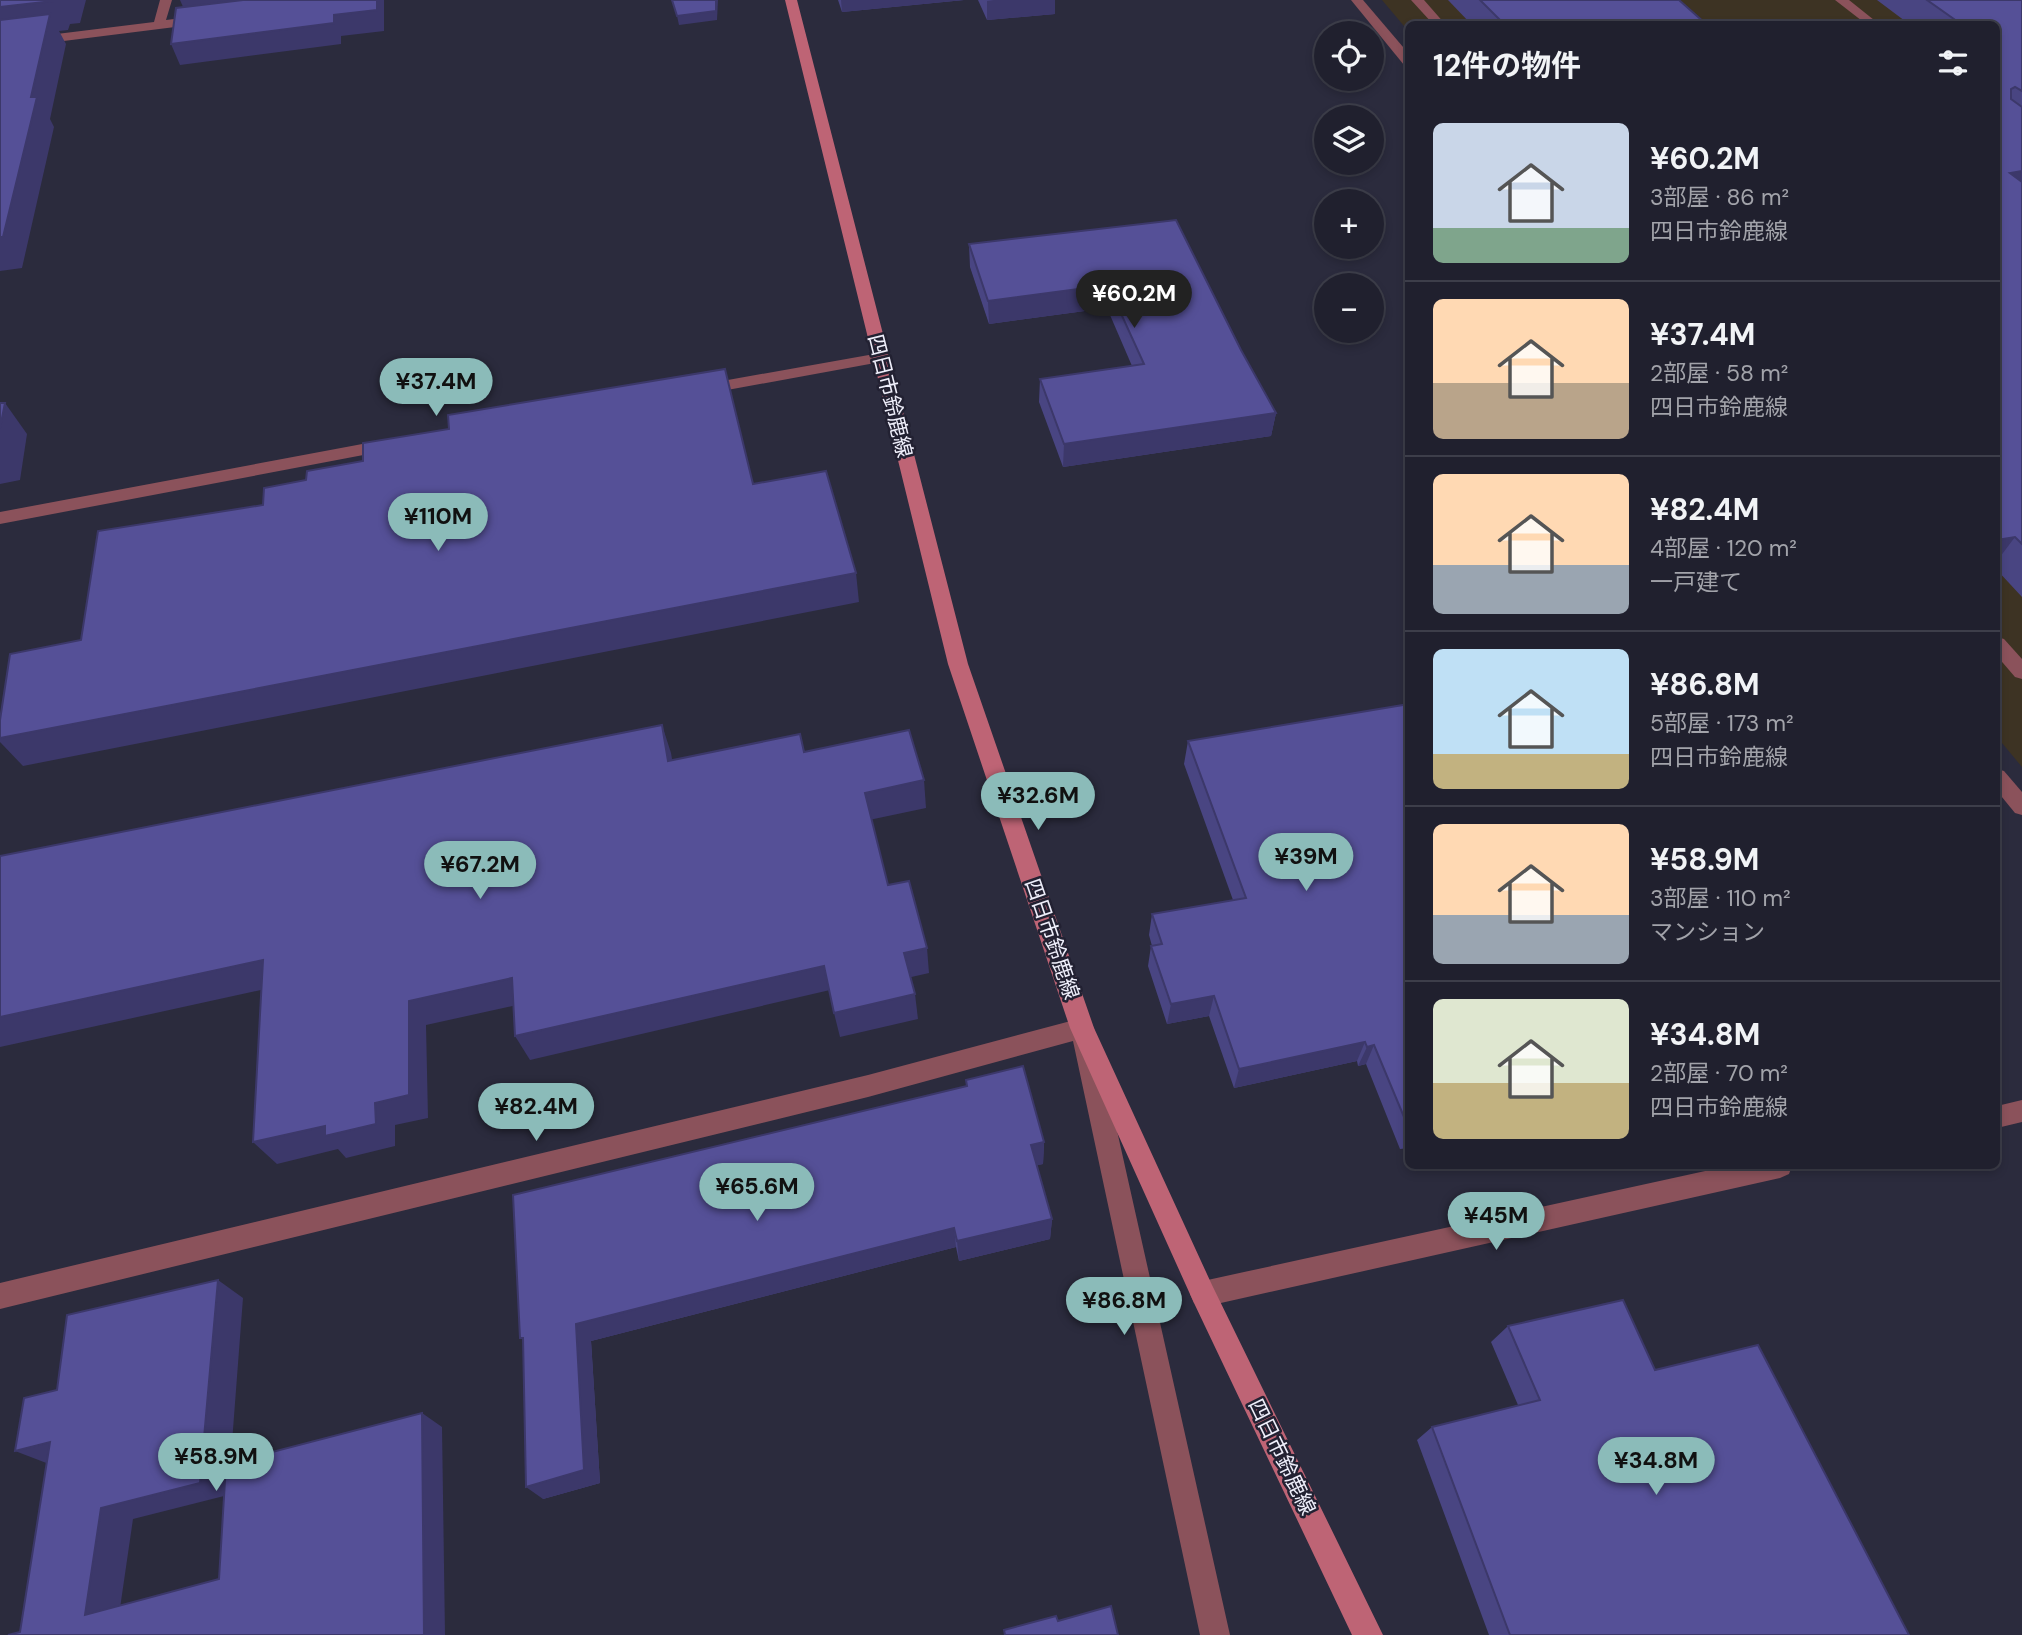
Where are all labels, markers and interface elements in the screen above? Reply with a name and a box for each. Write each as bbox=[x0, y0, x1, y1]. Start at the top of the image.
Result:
map controls bbox=[1314, 21, 1384, 343]
button: locate bbox=[1314, 21, 1384, 91]
icon: filters bbox=[1934, 44, 1972, 82]
text: 12件の物件 bbox=[1433, 46, 1581, 85]
button: layers bbox=[1314, 105, 1384, 175]
text: ¥60.2M bbox=[1650, 139, 1760, 178]
icon: home bbox=[1489, 151, 1573, 235]
text: 3部屋 · 86 m² bbox=[1650, 182, 1789, 212]
button: + bbox=[1314, 189, 1384, 259]
text: 四日市鈴鹿線 bbox=[1650, 216, 1788, 246]
pin: ¥60.2M bbox=[1077, 270, 1191, 330]
button: − bbox=[1314, 273, 1384, 343]
text: ¥60.2M bbox=[1092, 278, 1176, 308]
text: ¥37.4M bbox=[1650, 315, 1755, 354]
icon: home bbox=[1489, 327, 1573, 411]
street label: 四日市鈴鹿線 bbox=[861, 331, 919, 461]
pin: ¥37.4M bbox=[379, 358, 493, 418]
text: 2部屋 · 58 m² bbox=[1650, 358, 1788, 388]
text: ¥37.4M bbox=[396, 366, 476, 396]
text: 四日市鈴鹿線 bbox=[1650, 392, 1788, 422]
text: ¥82.4M bbox=[1650, 490, 1759, 529]
pin: ¥110M bbox=[389, 494, 487, 553]
text: ¥110M bbox=[404, 501, 472, 531]
icon: home bbox=[1489, 502, 1573, 586]
text: 4部屋 · 120 m² bbox=[1650, 533, 1797, 563]
text: 一戸建て bbox=[1650, 567, 1742, 597]
text: ¥86.8M bbox=[1650, 665, 1760, 704]
icon: home bbox=[1489, 677, 1573, 761]
text: 5部屋 · 173 m² bbox=[1650, 708, 1793, 738]
text: 四日市鈴鹿線 bbox=[1650, 742, 1788, 772]
pin: ¥32.6M bbox=[981, 772, 1095, 832]
text: ¥32.6M bbox=[997, 780, 1079, 810]
pin: ¥39M bbox=[1265, 834, 1347, 893]
text: ¥58.9M bbox=[1650, 840, 1759, 879]
text: ¥39M bbox=[1274, 841, 1338, 871]
pin: ¥67.2M bbox=[423, 842, 537, 901]
text: ¥67.2M bbox=[440, 849, 520, 879]
icon: home bbox=[1489, 852, 1573, 936]
street label: 四日市鈴鹿線 bbox=[1018, 875, 1086, 1003]
text: 3部屋 · 110 m² bbox=[1650, 883, 1791, 913]
text: マンション bbox=[1650, 917, 1765, 947]
text: ¥34.8M bbox=[1650, 1015, 1760, 1054]
icon: home bbox=[1489, 1027, 1573, 1111]
text: 2部屋 · 70 m² bbox=[1650, 1058, 1788, 1088]
pin: ¥82.4M bbox=[479, 1084, 593, 1143]
text: ¥82.4M bbox=[494, 1091, 578, 1121]
text: 四日市鈴鹿線 bbox=[1650, 1092, 1788, 1122]
pin: ¥65.6M bbox=[700, 1164, 814, 1223]
text: ¥65.6M bbox=[715, 1171, 799, 1201]
pin: ¥45M bbox=[1455, 1192, 1537, 1252]
text: ¥45M bbox=[1464, 1200, 1528, 1230]
pin: ¥86.8M bbox=[1067, 1278, 1181, 1337]
text: ¥86.8M bbox=[1082, 1285, 1166, 1315]
street label: 四日市鈴鹿線 bbox=[1242, 1394, 1322, 1520]
pin: ¥58.9M bbox=[159, 1434, 273, 1493]
pin: ¥34.8M bbox=[1599, 1438, 1713, 1497]
text: ¥58.9M bbox=[174, 1441, 258, 1471]
text: ¥34.8M bbox=[1614, 1445, 1698, 1475]

